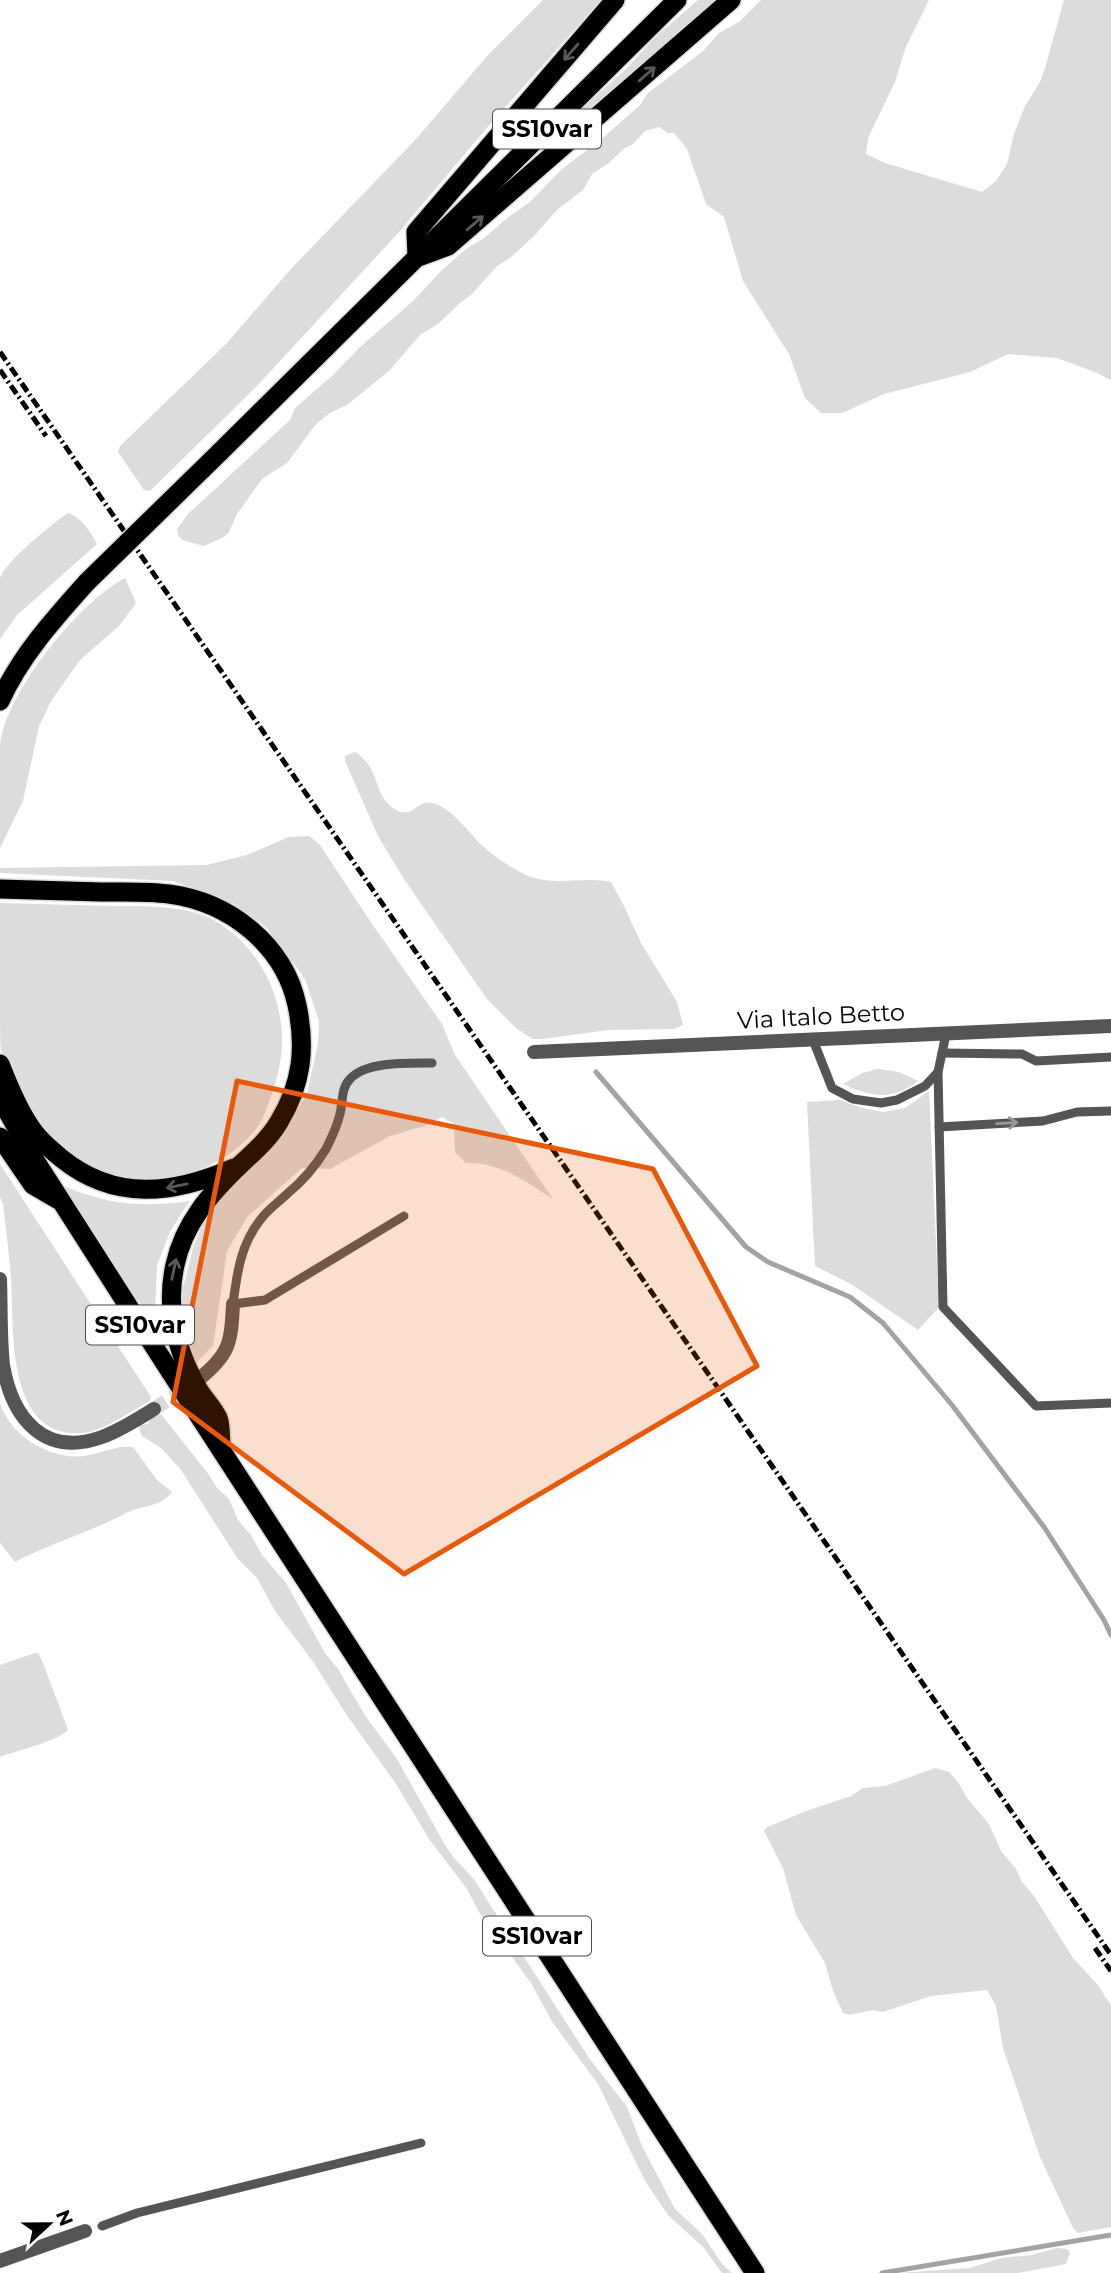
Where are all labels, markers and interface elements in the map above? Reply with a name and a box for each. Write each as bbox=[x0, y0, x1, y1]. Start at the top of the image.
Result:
one-way arrow bbox=[563, 42, 579, 60]
one-way arrow bbox=[637, 66, 655, 82]
road number: SS10var bbox=[493, 110, 601, 148]
one-way arrow bbox=[466, 215, 484, 231]
street label: Via Italo Betto bbox=[736, 997, 906, 1035]
one-way arrow bbox=[995, 1116, 1017, 1129]
one-way arrow bbox=[166, 1180, 189, 1193]
one-way arrow bbox=[168, 1258, 182, 1281]
road number: SS10var bbox=[86, 1306, 194, 1344]
road number: SS10var bbox=[483, 1916, 591, 1955]
north arrow bbox=[14, 2189, 84, 2259]
text: N bbox=[51, 2206, 78, 2229]

